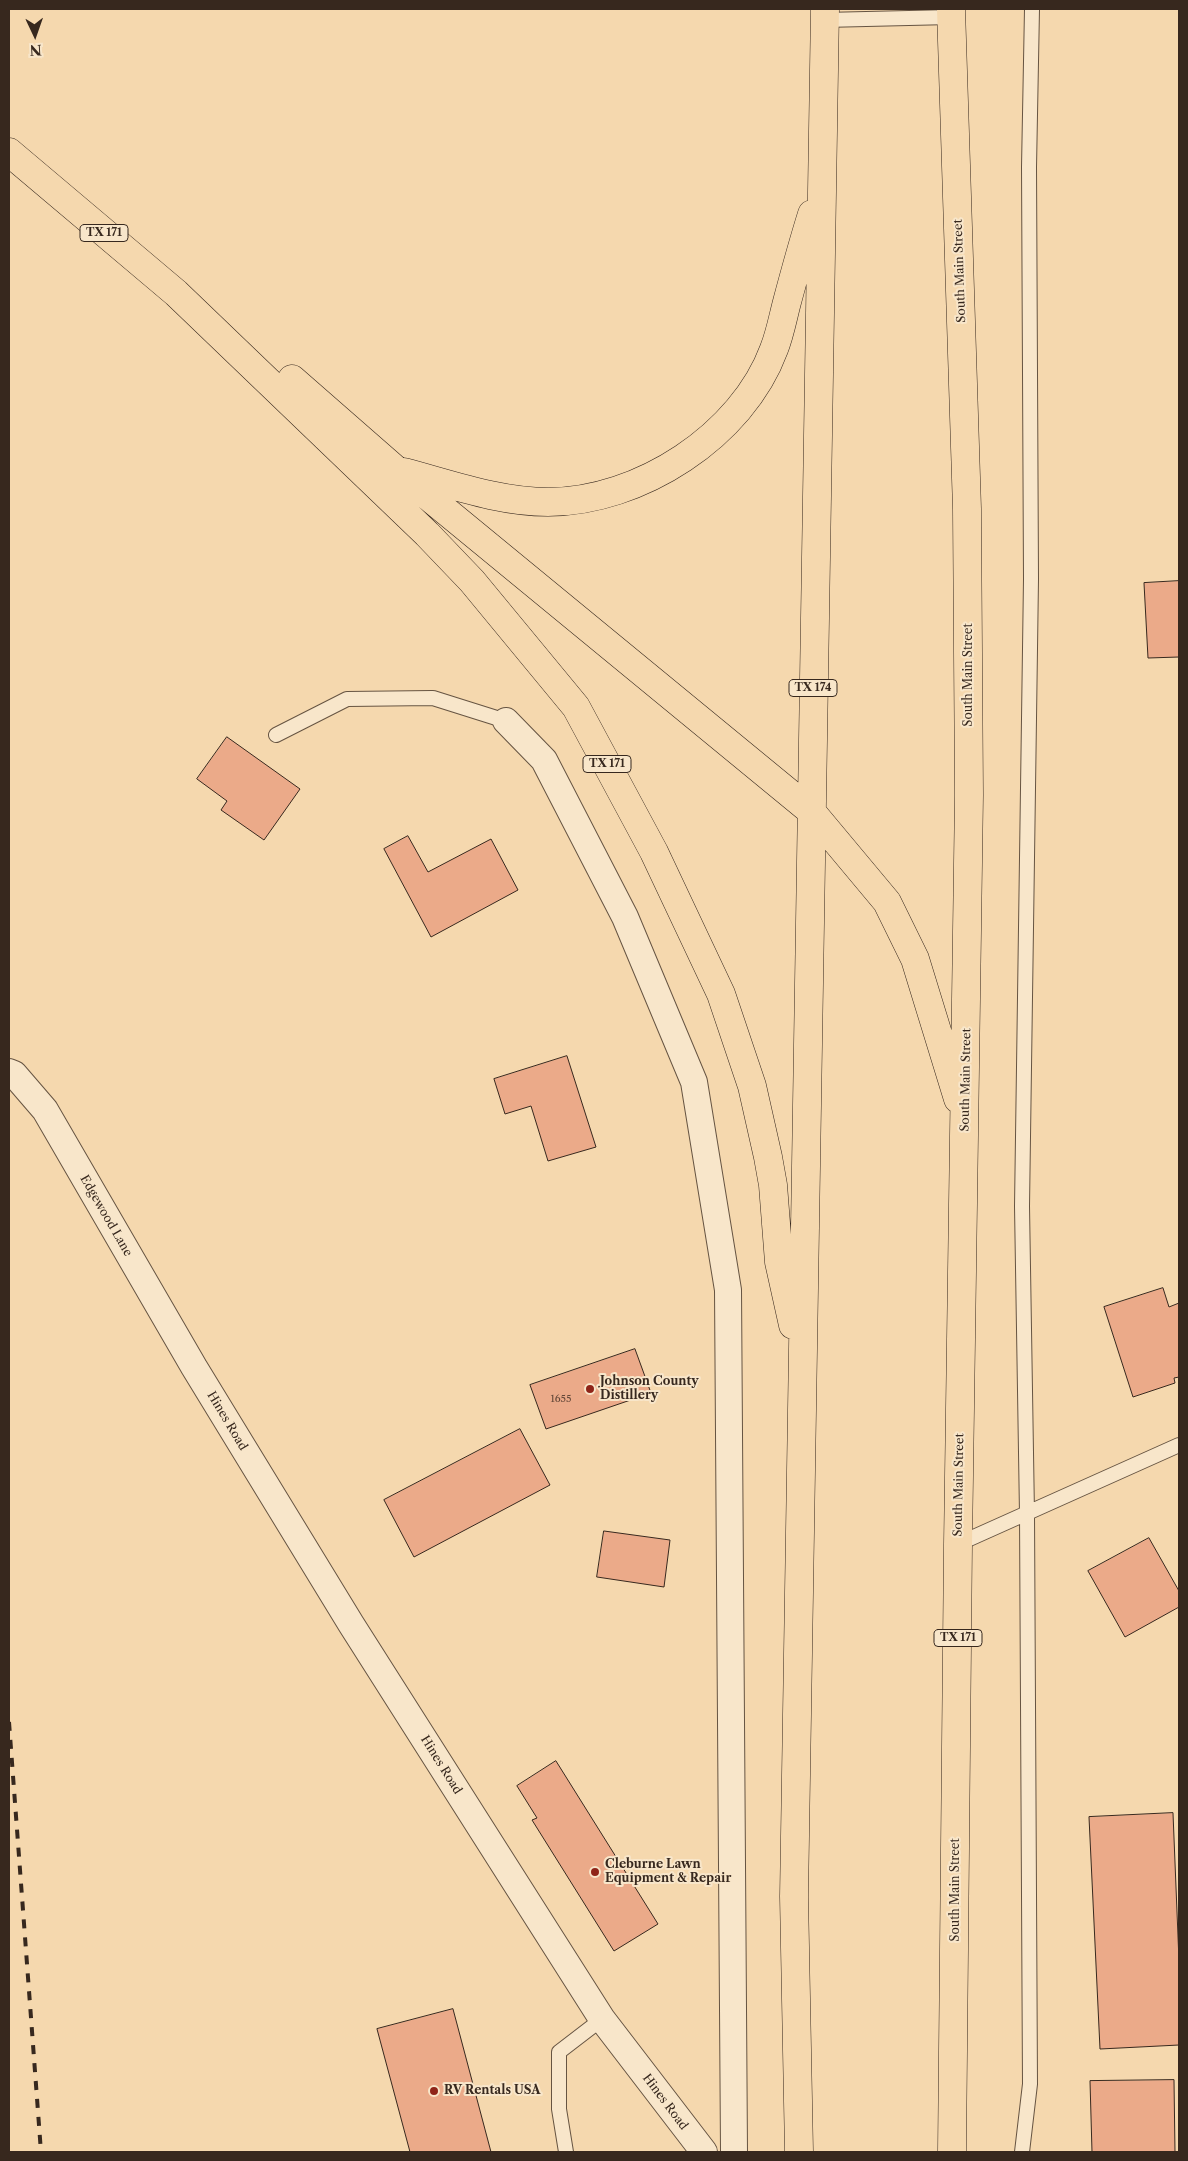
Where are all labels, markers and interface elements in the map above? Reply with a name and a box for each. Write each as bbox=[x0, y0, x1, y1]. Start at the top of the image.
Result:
north arrow bbox=[10, 10, 60, 60]
text: N bbox=[29, 41, 42, 59]
street label: South Main Street bbox=[951, 219, 969, 323]
road number: TX 171 bbox=[80, 224, 128, 242]
street label: South Main Street bbox=[962, 623, 976, 727]
road number: TX 174 bbox=[789, 680, 837, 696]
road number: TX 171 bbox=[583, 756, 631, 772]
street label: South Main Street bbox=[958, 1028, 974, 1132]
street label: Edgewood Lane bbox=[77, 1173, 135, 1259]
place label: Johnson County Distillery bbox=[600, 1375, 699, 1403]
marker: Johnson County Distillery bbox=[584, 1383, 596, 1395]
street label: Hines Road bbox=[204, 1389, 250, 1453]
house number: 1655 bbox=[551, 1393, 571, 1405]
street label: South Main Street bbox=[951, 1433, 967, 1537]
road number: TX 171 bbox=[934, 1630, 982, 1646]
street label: Hines Road bbox=[417, 1733, 465, 1797]
street label: South Main Street bbox=[949, 1838, 963, 1942]
place label: Cleburne Lawn Equipment & Repair bbox=[605, 1858, 731, 1886]
marker: Cleburne Lawn Equipment & Repair bbox=[589, 1866, 601, 1878]
street label: Hines Road bbox=[639, 2071, 691, 2133]
place label: RV Rentals USA bbox=[444, 2084, 541, 2098]
marker: RV Rentals USA bbox=[428, 2085, 440, 2097]

